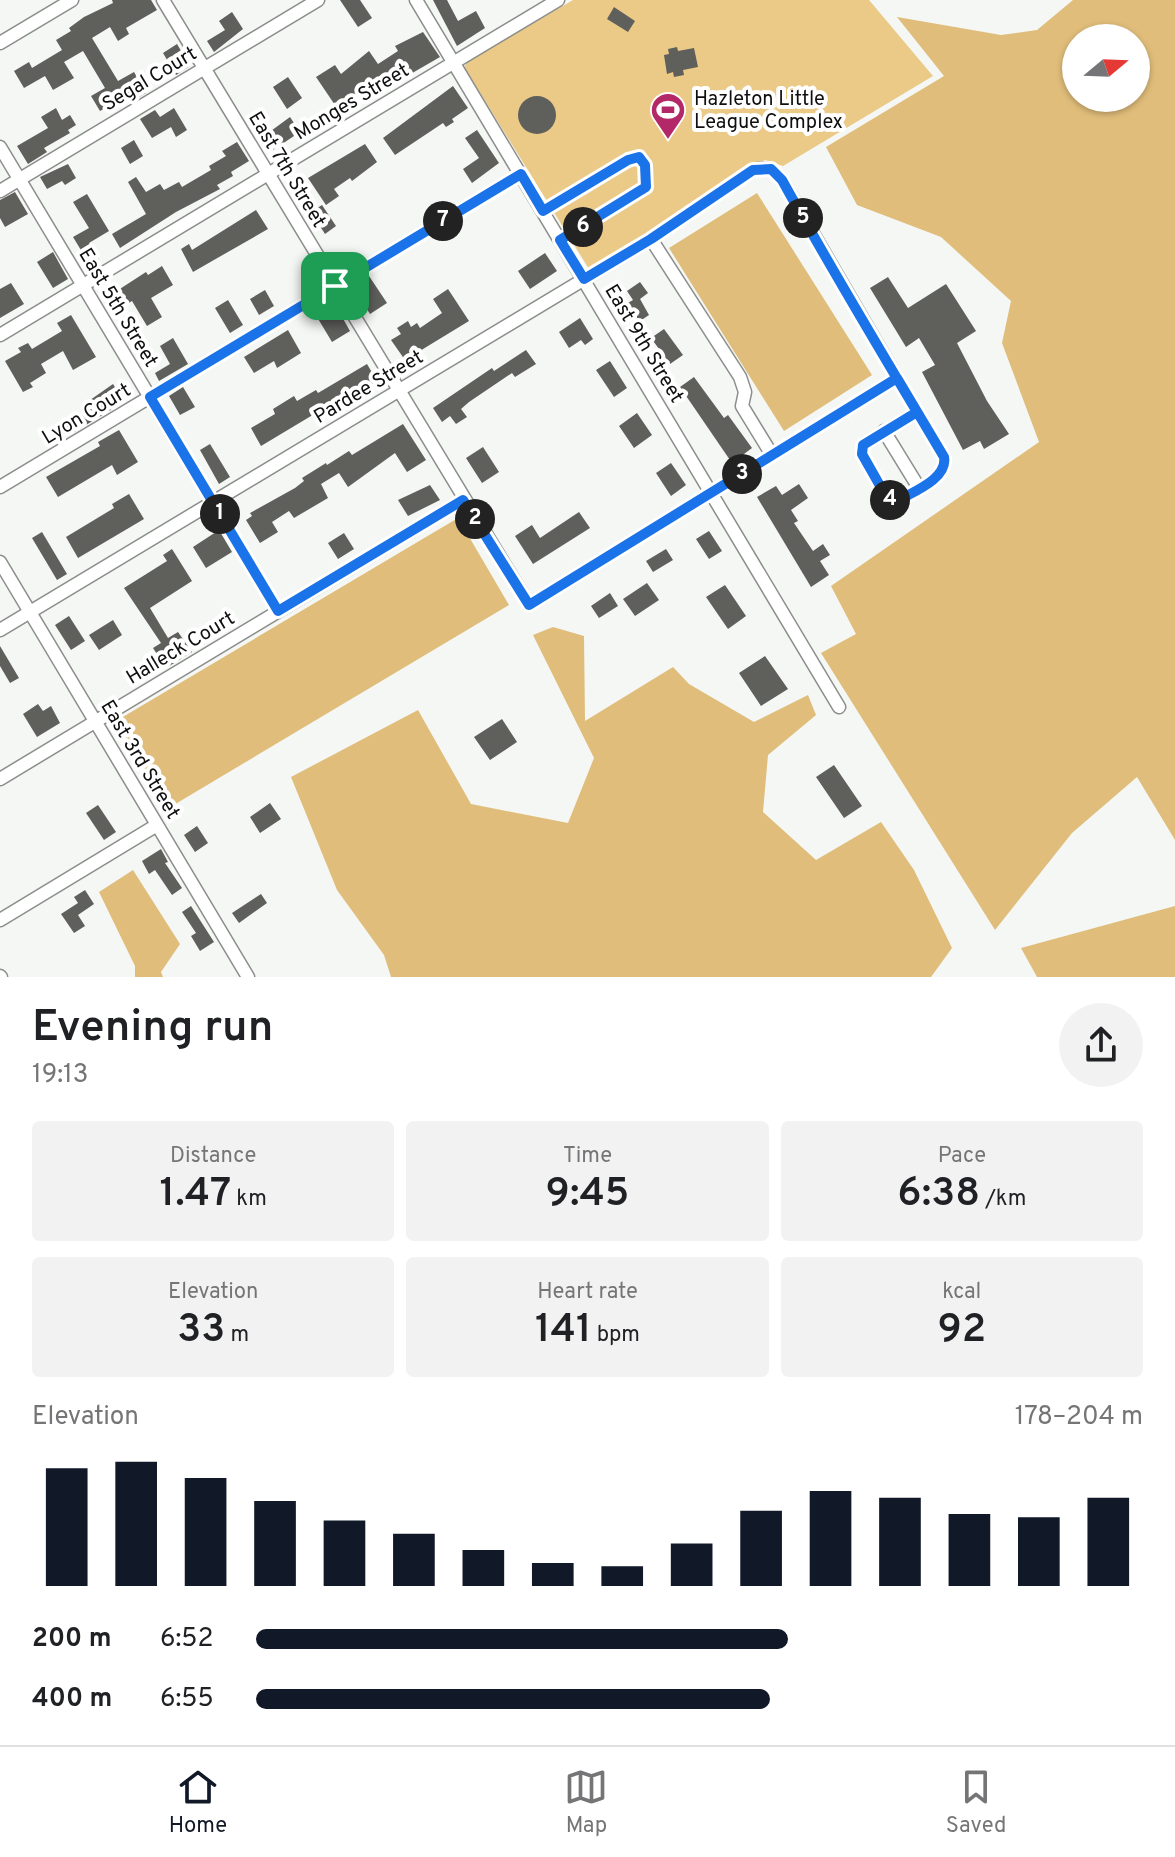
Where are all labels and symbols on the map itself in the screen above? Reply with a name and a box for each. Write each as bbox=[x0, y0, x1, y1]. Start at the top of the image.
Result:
north arrow bbox=[1062, 24, 1150, 112]
street label: Segal Court bbox=[98, 41, 202, 118]
street label: Monges Street bbox=[290, 58, 414, 147]
place label: Hazleton Little League Complex bbox=[694, 87, 843, 136]
sports icon: Hazleton Little League Complex bbox=[649, 91, 687, 141]
street label: East 7th Street bbox=[241, 107, 331, 233]
pin: 5 bbox=[783, 198, 823, 238]
pin: 7 bbox=[423, 201, 463, 241]
pin: 6 bbox=[563, 207, 603, 247]
street label: East 5th Street bbox=[72, 244, 163, 372]
pin bbox=[301, 252, 369, 320]
street label: East 9th Street bbox=[598, 280, 689, 408]
street label: Pardee Street bbox=[310, 345, 429, 431]
street label: Lyon Court bbox=[38, 378, 136, 451]
pin: 3 bbox=[722, 454, 762, 494]
pin: 4 bbox=[870, 480, 910, 520]
pin: 1 bbox=[200, 494, 240, 534]
pin: 2 bbox=[455, 499, 495, 539]
street label: Halleck Court bbox=[122, 606, 240, 691]
street label: East 3rd Street bbox=[94, 696, 185, 824]

